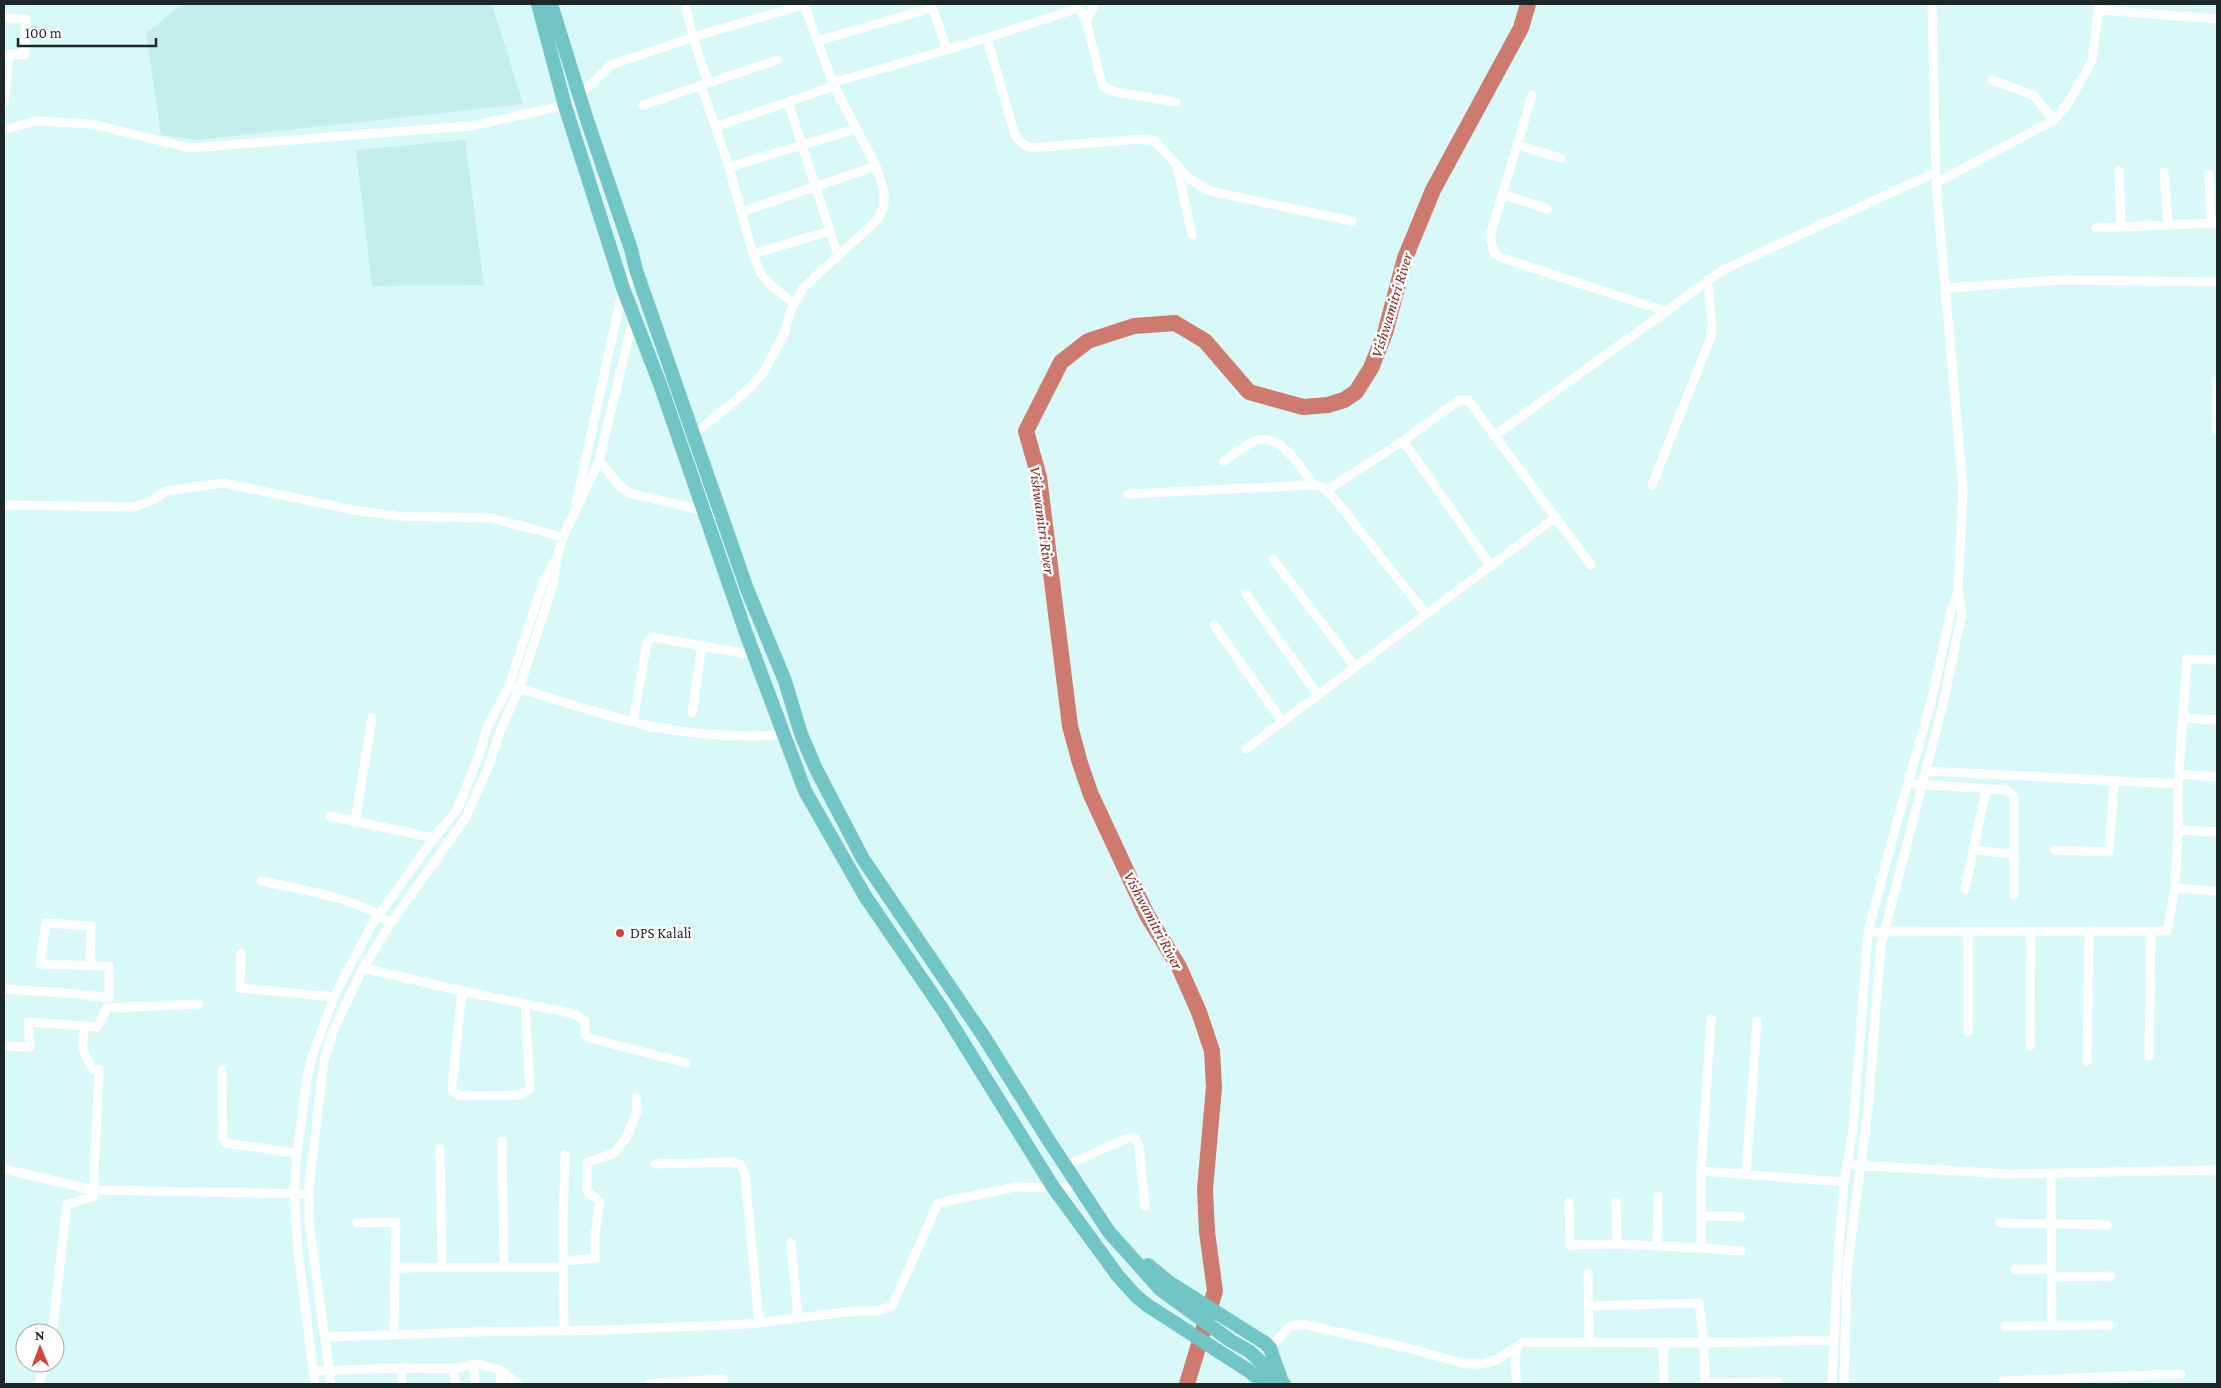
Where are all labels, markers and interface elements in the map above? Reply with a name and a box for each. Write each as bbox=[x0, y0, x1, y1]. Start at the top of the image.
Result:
scale bar bbox=[18, 15, 155, 47]
text: 100 m bbox=[25, 25, 62, 41]
water label: Vishwamitri River bbox=[1367, 250, 1416, 360]
water label: Vishwamitri River bbox=[1027, 465, 1059, 575]
water label: Vishwamitri River bbox=[1121, 868, 1187, 973]
place label: DPS Kalali bbox=[630, 925, 692, 941]
marker: DPS Kalali bbox=[614, 927, 626, 939]
north arrow bbox=[15, 1323, 65, 1373]
text: N bbox=[35, 1327, 45, 1343]

